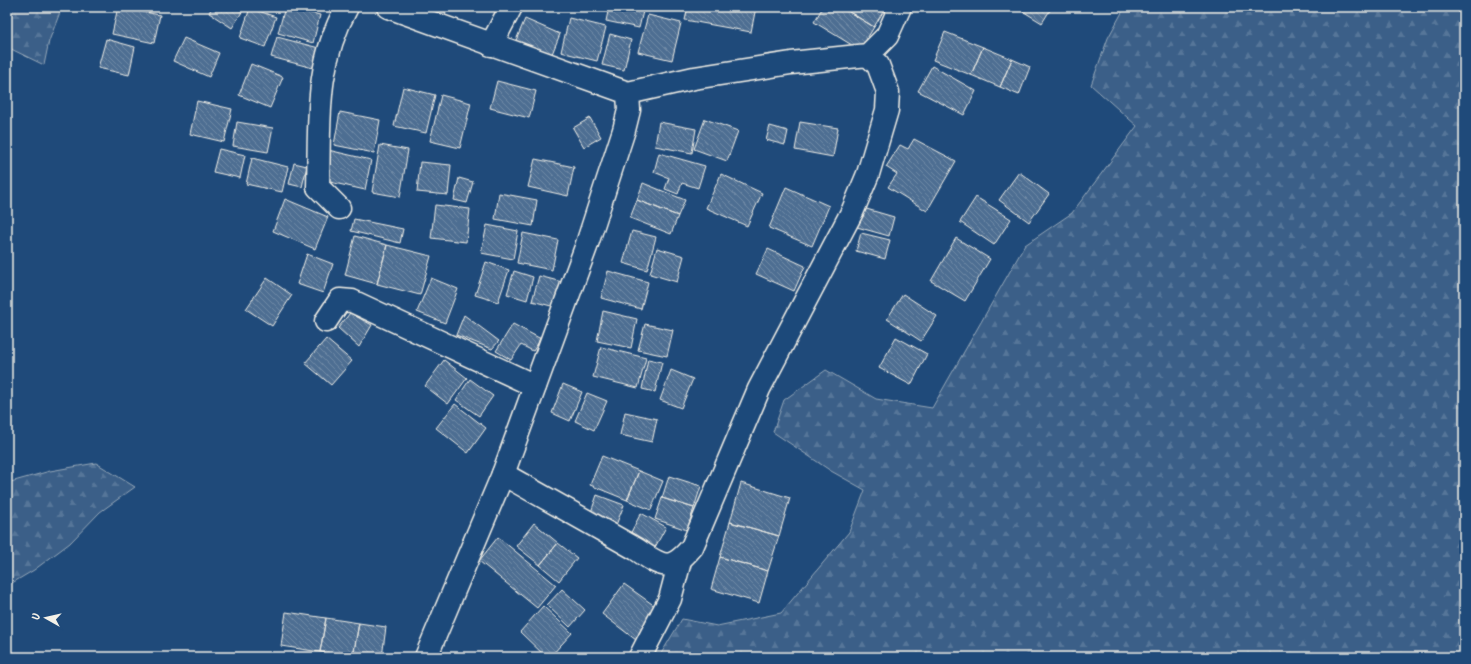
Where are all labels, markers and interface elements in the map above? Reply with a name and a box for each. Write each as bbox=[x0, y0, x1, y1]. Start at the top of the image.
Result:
north arrow bbox=[26, 598, 66, 638]
text: U bbox=[28, 612, 47, 621]

